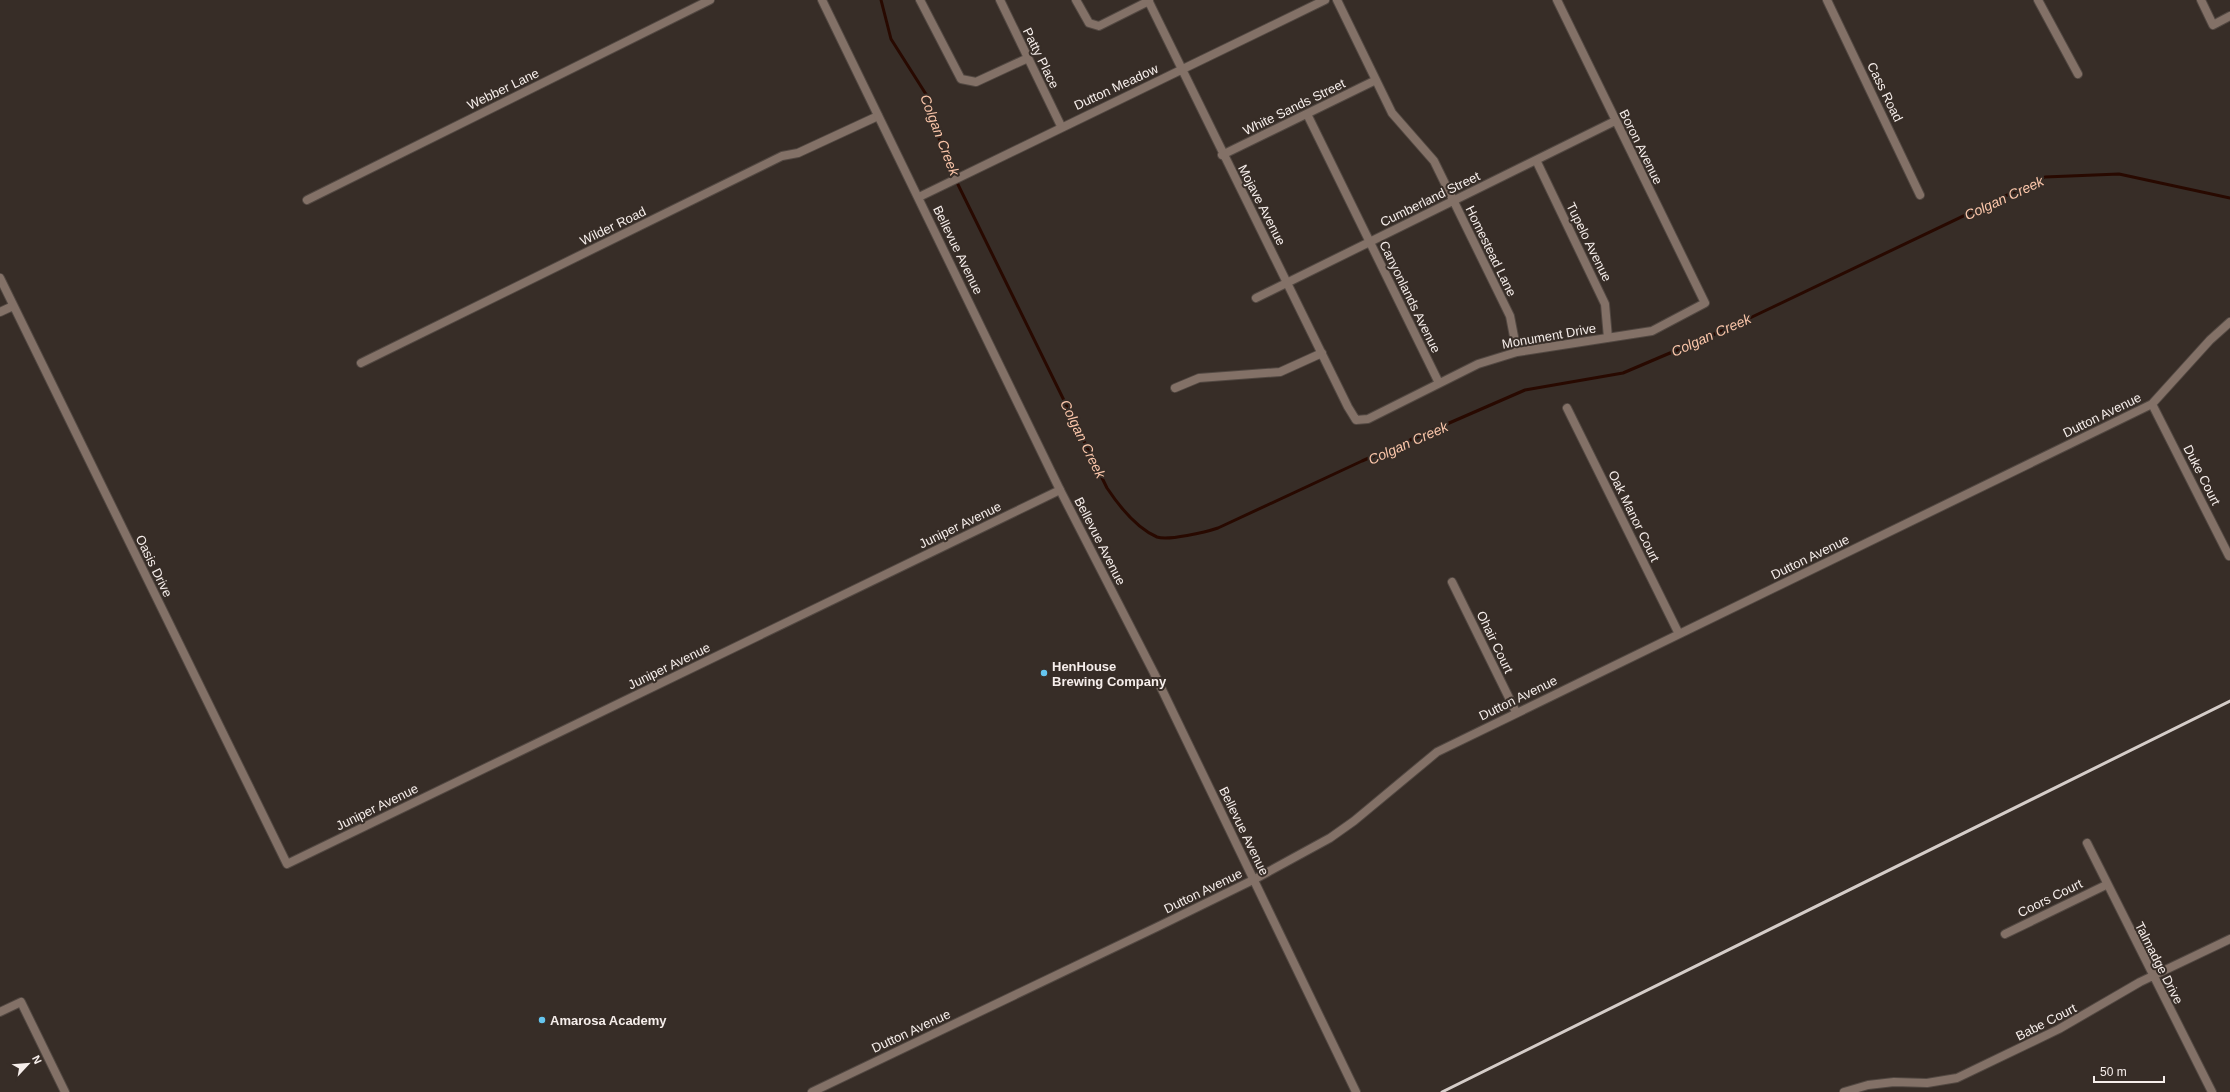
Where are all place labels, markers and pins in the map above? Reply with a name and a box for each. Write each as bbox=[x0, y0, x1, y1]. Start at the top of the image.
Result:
place label: HenHouse Brewing Company bbox=[1052, 659, 1167, 689]
marker: HenHouse Brewing Company bbox=[1039, 668, 1049, 678]
place label: Amarosa Academy bbox=[550, 1013, 667, 1028]
marker: Amarosa Academy bbox=[537, 1015, 547, 1025]

